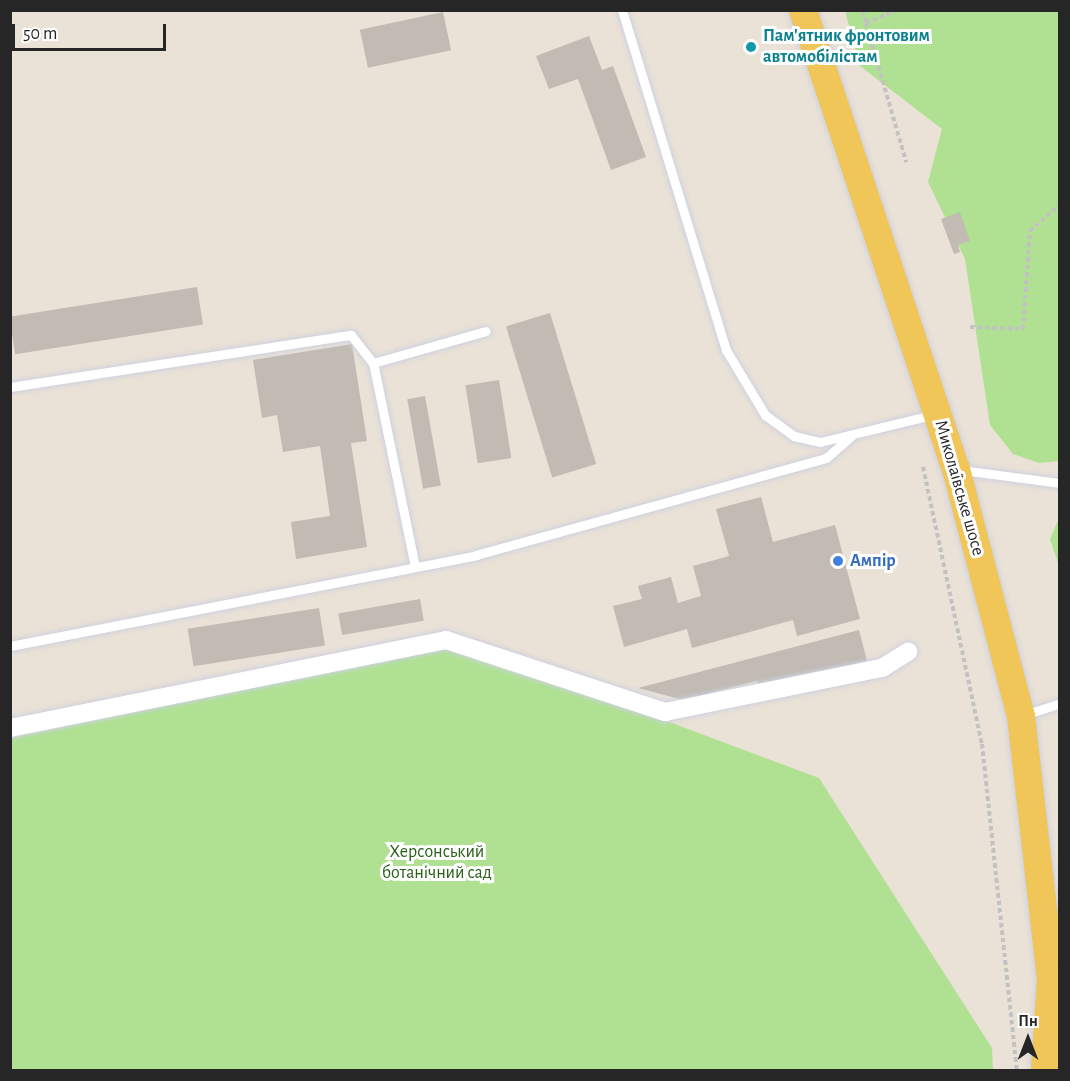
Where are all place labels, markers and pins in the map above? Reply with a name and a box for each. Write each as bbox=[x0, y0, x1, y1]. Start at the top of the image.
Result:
place label: Пам'ятник фронтовим автомобілістам bbox=[763, 26, 930, 68]
marker: Пам'ятник фронтовим автомобілістам bbox=[744, 40, 758, 54]
place label: Ампір bbox=[850, 550, 896, 572]
marker: Ампір bbox=[831, 554, 845, 568]

